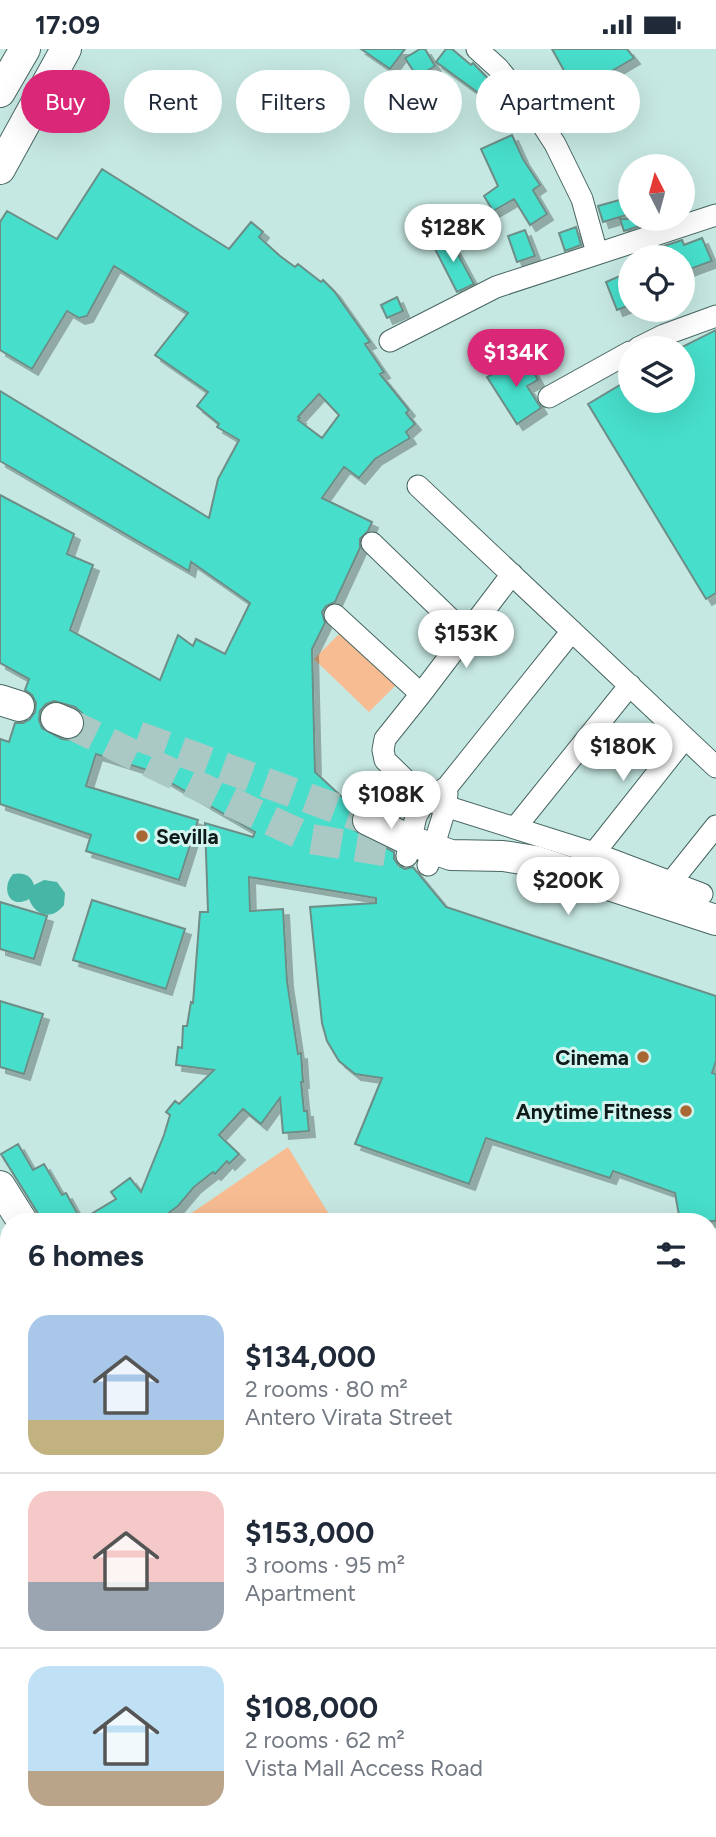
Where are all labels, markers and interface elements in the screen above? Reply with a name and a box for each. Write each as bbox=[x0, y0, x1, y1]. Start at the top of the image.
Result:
text: 17:09 bbox=[35, 9, 100, 41]
chip: Buy bbox=[21, 70, 110, 133]
chip: Rent bbox=[124, 70, 222, 133]
chip: Filters bbox=[236, 70, 350, 133]
chip: New bbox=[364, 70, 462, 133]
chip: Apartment bbox=[476, 70, 640, 133]
north arrow bbox=[618, 154, 695, 231]
map controls bbox=[618, 154, 695, 413]
pin: $128K bbox=[404, 205, 502, 264]
text: $128K bbox=[420, 213, 486, 241]
button: locate bbox=[618, 245, 695, 322]
pin: $134K bbox=[467, 329, 565, 389]
button: layers bbox=[618, 336, 695, 413]
text: $134K bbox=[483, 338, 549, 366]
pin: $153K bbox=[417, 611, 515, 670]
text: $153K bbox=[434, 619, 498, 647]
pin: $180K bbox=[574, 723, 672, 783]
text: $180K bbox=[590, 732, 656, 760]
pin: $108K bbox=[342, 771, 440, 831]
text: $108K bbox=[358, 780, 424, 808]
place label: Sevilla bbox=[156, 824, 219, 849]
marker: Sevilla bbox=[134, 828, 150, 844]
pin: $200K bbox=[519, 857, 617, 917]
text: $200K bbox=[532, 866, 604, 894]
place label: Cinema bbox=[555, 1045, 629, 1070]
marker: Cinema bbox=[635, 1049, 651, 1065]
place label: Anytime Fitness bbox=[516, 1099, 672, 1124]
marker: Anytime Fitness bbox=[678, 1103, 694, 1119]
icon: filters bbox=[652, 1236, 690, 1274]
text: 6 homes bbox=[28, 1237, 144, 1274]
text: $134,000 bbox=[245, 1338, 376, 1375]
icon: home bbox=[84, 1343, 168, 1427]
text: 2 rooms · 80 m² bbox=[245, 1375, 408, 1403]
text: Antero Virata Street bbox=[245, 1403, 453, 1431]
text: $153,000 bbox=[245, 1514, 374, 1551]
icon: home bbox=[84, 1519, 168, 1603]
text: 3 rooms · 95 m² bbox=[245, 1551, 405, 1579]
text: Apartment bbox=[245, 1579, 356, 1607]
text: $108,000 bbox=[245, 1689, 378, 1726]
icon: home bbox=[84, 1694, 168, 1778]
text: 2 rooms · 62 m² bbox=[245, 1726, 405, 1754]
text: Vista Mall Access Road bbox=[245, 1754, 483, 1782]

